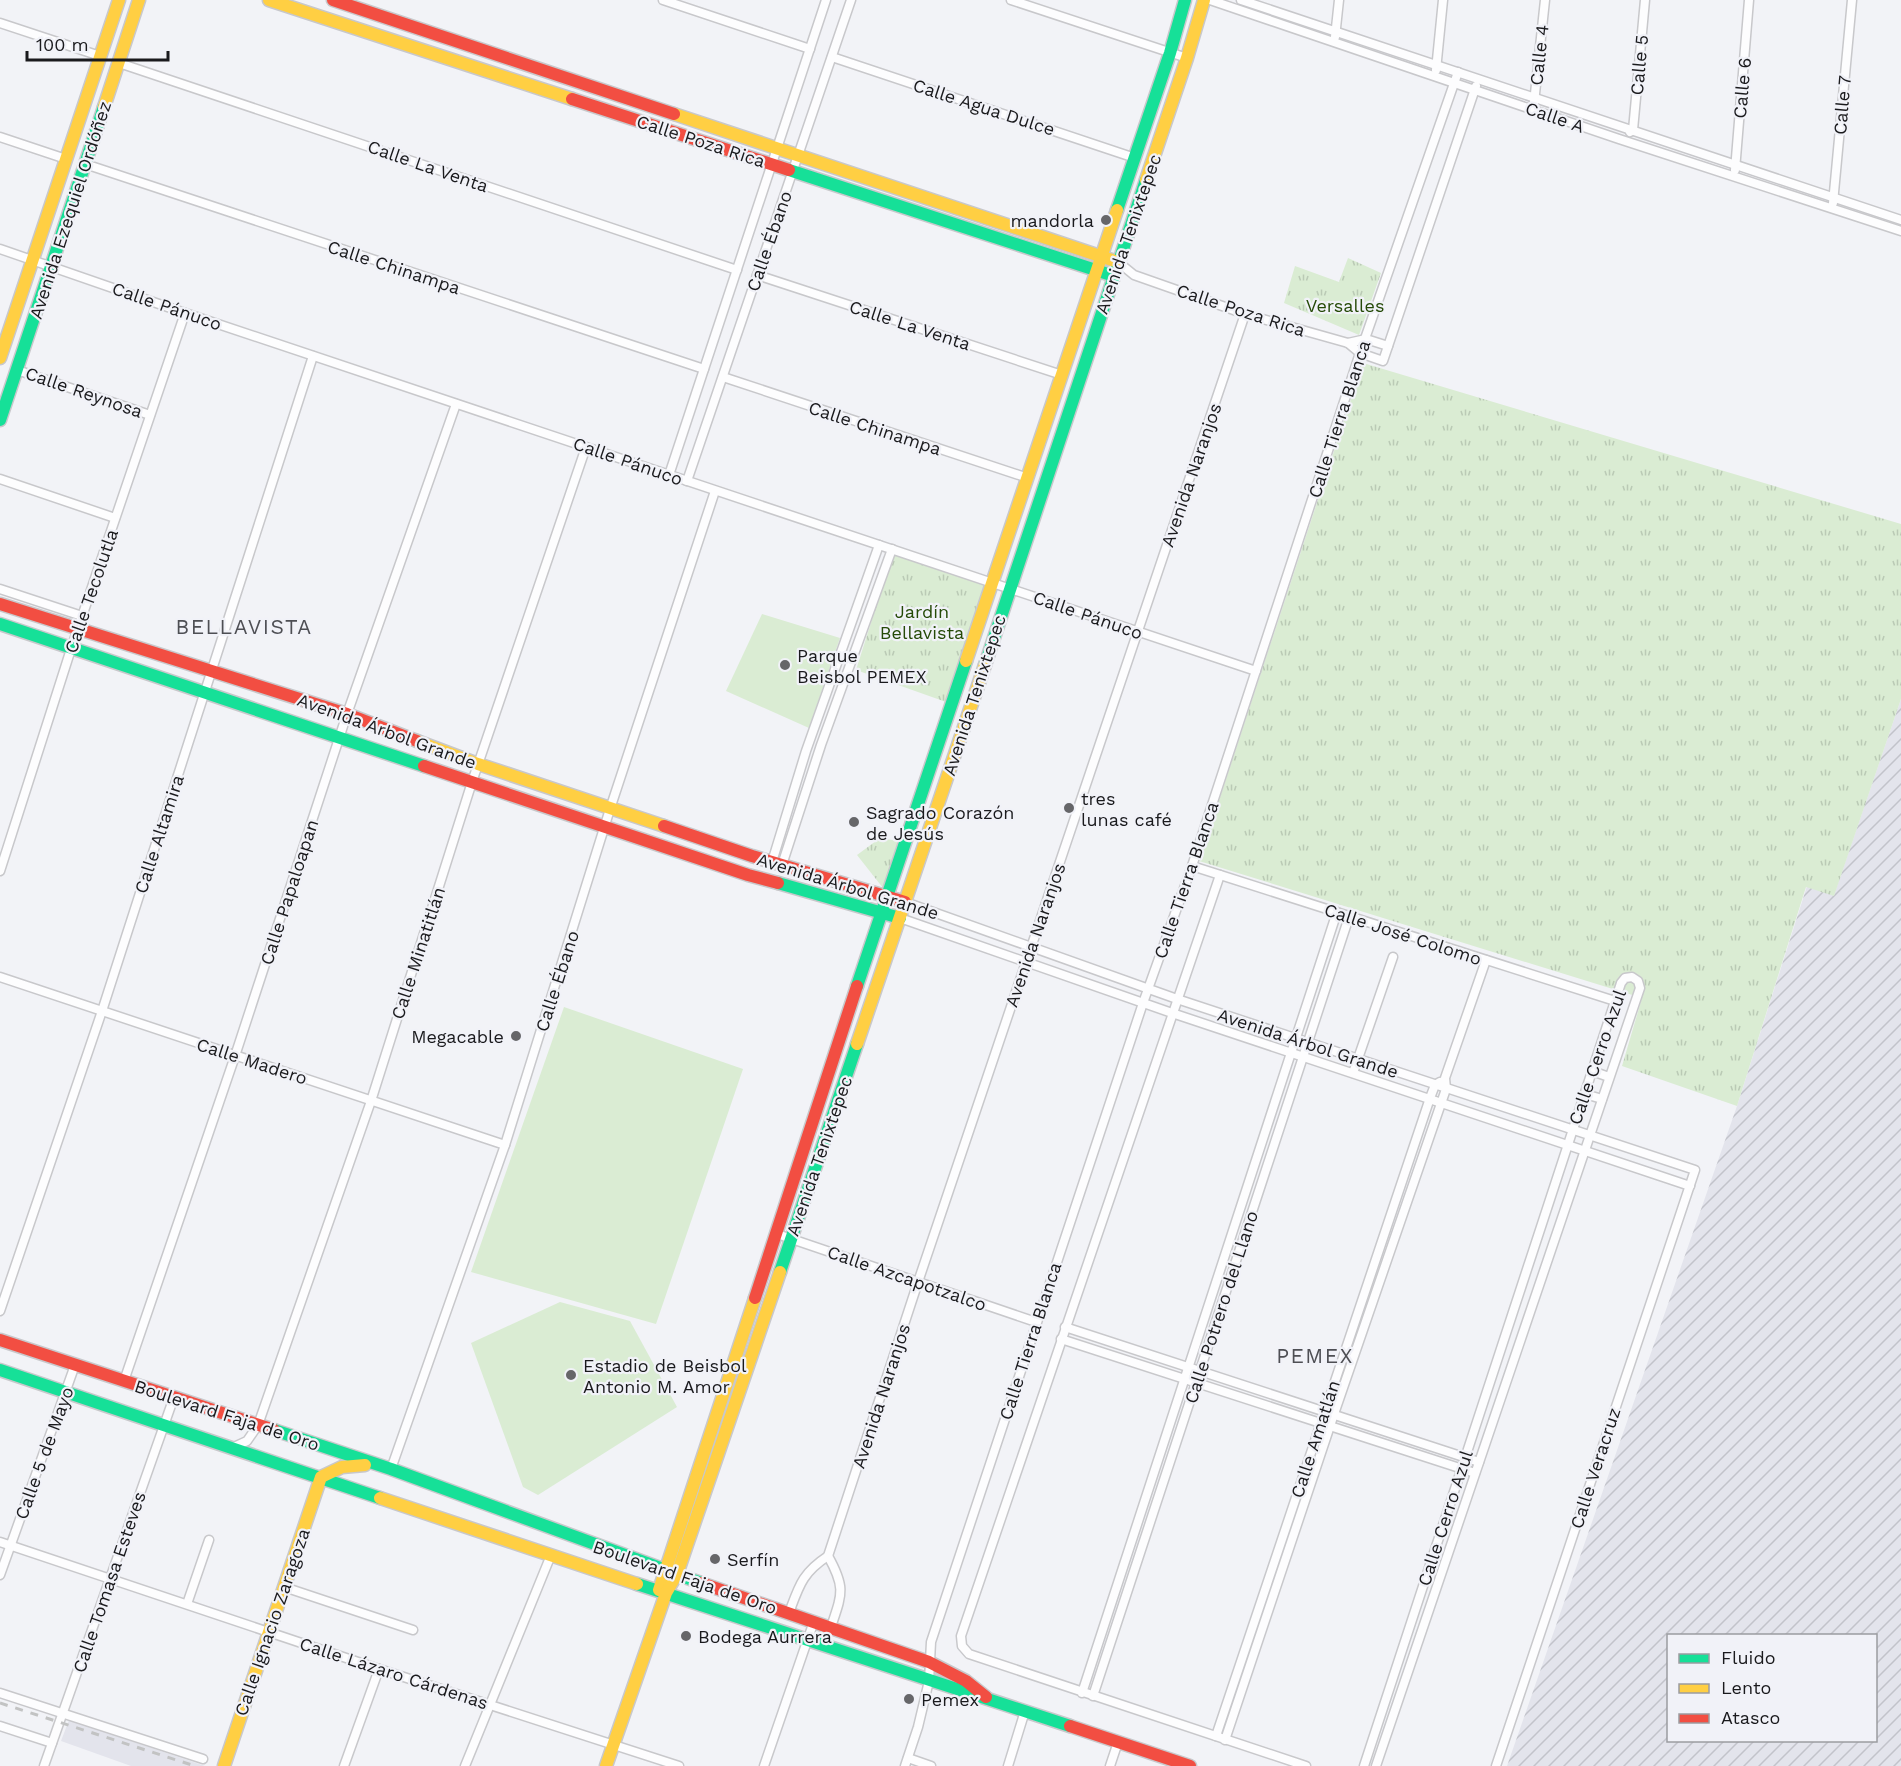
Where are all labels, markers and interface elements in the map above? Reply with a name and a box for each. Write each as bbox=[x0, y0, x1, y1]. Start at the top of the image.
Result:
scale bar bbox=[27, 24, 168, 62]
street label: Calle 4 bbox=[1525, 24, 1553, 86]
text: 100 m bbox=[36, 34, 89, 55]
street label: Calle 5 bbox=[1626, 34, 1652, 96]
street label: Calle 6 bbox=[1729, 57, 1755, 119]
street label: Calle Agua Dulce bbox=[910, 74, 1058, 140]
street label: Calle 7 bbox=[1829, 74, 1855, 136]
street label: Calle A bbox=[1523, 97, 1587, 137]
street label: Avenida Ezequiel Ordóñez bbox=[25, 98, 115, 322]
street label: Calle Poza Rica bbox=[634, 110, 768, 172]
street label: Calle La Venta bbox=[365, 136, 491, 196]
street label: Avenida Tenixtepec bbox=[1091, 151, 1165, 317]
street label: Calle Ébano bbox=[742, 188, 796, 294]
place label: mandorla bbox=[1010, 210, 1094, 231]
marker: mandorla bbox=[1099, 213, 1113, 227]
street label: Calle Chinampa bbox=[325, 236, 463, 298]
street label: Calle Pánuco bbox=[110, 277, 224, 335]
street label: Calle Poza Rica bbox=[1174, 279, 1308, 341]
park label: Versalles bbox=[1306, 295, 1384, 316]
street label: Calle La Venta bbox=[847, 296, 973, 354]
street label: Calle Tierra Blanca bbox=[1304, 338, 1374, 500]
street label: Calle Reynosa bbox=[23, 362, 145, 422]
street label: Calle Chinampa bbox=[806, 397, 944, 459]
street label: Avenida Naranjos bbox=[1156, 400, 1226, 550]
street label: Calle Pánuco bbox=[571, 432, 685, 490]
street label: Calle Tecolutla bbox=[60, 526, 122, 656]
street label: Calle Pánuco bbox=[1031, 586, 1145, 644]
park label: Jardín Bellavista bbox=[880, 601, 964, 643]
street label: Avenida Tenixtepec bbox=[938, 612, 1010, 778]
district label: BELLAVISTA bbox=[175, 614, 313, 639]
place label: Parque Beisbol PEMEX bbox=[797, 645, 927, 687]
marker: Parque Beisbol PEMEX bbox=[778, 658, 792, 672]
street label: Avenida Árbol Grande bbox=[295, 689, 479, 773]
street label: Calle Altamira bbox=[130, 772, 188, 896]
place label: tres lunas café bbox=[1081, 788, 1172, 830]
street label: Calle Tierra Blanca bbox=[1149, 799, 1223, 961]
marker: tres lunas café bbox=[1062, 801, 1076, 815]
place label: Sagrado Corazón de Jesús bbox=[866, 802, 1014, 844]
marker: Sagrado Corazón de Jesús bbox=[847, 815, 861, 829]
street label: Calle Papaloapan bbox=[256, 817, 322, 967]
street label: Avenida Árbol Grande bbox=[755, 848, 941, 924]
street label: Avenida Naranjos bbox=[1000, 860, 1070, 1010]
street label: Calle Minatitlán bbox=[387, 884, 449, 1022]
street label: Calle José Colomo bbox=[1322, 899, 1484, 969]
street label: Calle Ébano bbox=[531, 928, 583, 1034]
street label: Calle Cerro Azul bbox=[1564, 986, 1630, 1127]
street label: Avenida Árbol Grande bbox=[1215, 1004, 1401, 1082]
place label: Megacable bbox=[411, 1026, 504, 1047]
marker: Megacable bbox=[509, 1029, 523, 1043]
street label: Calle Madero bbox=[194, 1033, 310, 1089]
street label: Avenida Tenixtepec bbox=[782, 1073, 856, 1239]
street label: Calle Potrero del Llano bbox=[1180, 1208, 1262, 1406]
street label: Calle Azcapotzalco bbox=[825, 1241, 989, 1315]
street label: Calle Tierra Blanca bbox=[995, 1260, 1065, 1422]
street label: Avenida Naranjos bbox=[848, 1321, 914, 1471]
district label: PEMEX bbox=[1276, 1343, 1354, 1368]
place label: Estadio de Beisbol Antonio M. Amor bbox=[583, 1355, 747, 1397]
marker: Estadio de Beisbol Antonio M. Amor bbox=[564, 1368, 578, 1382]
street label: Boulevard Faja de Oro bbox=[132, 1375, 322, 1455]
street label: Calle Amatlán bbox=[1286, 1377, 1344, 1501]
street label: Calle 5 de Mayo bbox=[10, 1384, 78, 1522]
street label: Calle Veracruz bbox=[1566, 1405, 1624, 1531]
street label: Calle Cerro Azul bbox=[1413, 1447, 1477, 1589]
street label: Calle Tomasa Esteves bbox=[68, 1489, 150, 1675]
street label: Calle Ignacio Zaragoza bbox=[230, 1526, 314, 1718]
street label: Boulevard Faja de Oro bbox=[590, 1536, 780, 1618]
place label: Serfín bbox=[727, 1549, 779, 1570]
marker: Serfín bbox=[708, 1552, 722, 1566]
place label: Bodega Aurrera bbox=[698, 1626, 832, 1647]
marker: Bodega Aurrera bbox=[679, 1629, 693, 1643]
street label: Calle Lázaro Cárdenas bbox=[297, 1633, 491, 1713]
legend bbox=[1667, 1634, 1877, 1742]
text: Fluido bbox=[1721, 1647, 1775, 1668]
text: Lento bbox=[1721, 1677, 1771, 1698]
place label: Pemex bbox=[921, 1689, 979, 1710]
marker: Pemex bbox=[902, 1692, 916, 1706]
text: Atasco bbox=[1721, 1707, 1780, 1728]

